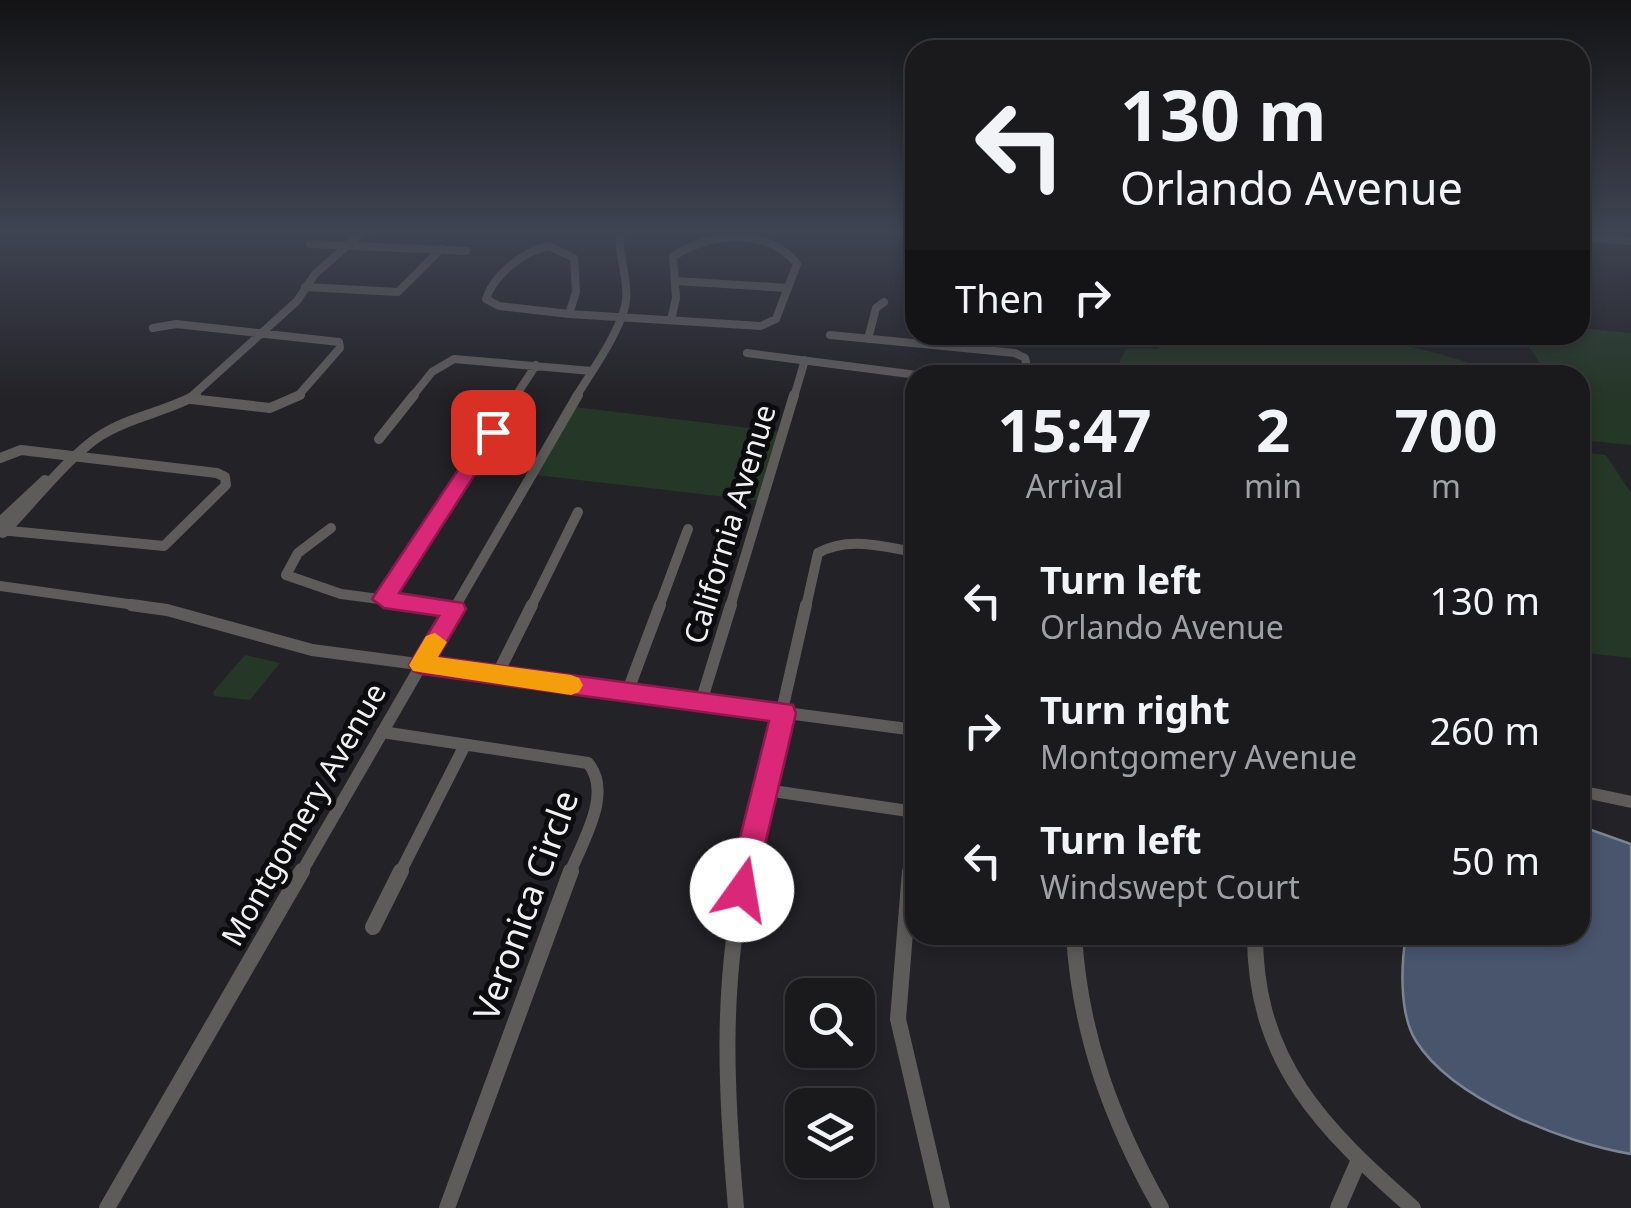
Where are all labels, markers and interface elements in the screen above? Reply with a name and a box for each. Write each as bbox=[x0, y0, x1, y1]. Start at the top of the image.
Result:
text: 130 m bbox=[1120, 66, 1327, 162]
icon: left bbox=[955, 80, 1085, 210]
text: Orlando Avenue bbox=[1120, 157, 1463, 218]
icon: right bbox=[1065, 270, 1120, 325]
text: Then bbox=[955, 272, 1045, 324]
text: 15:47 bbox=[997, 388, 1152, 470]
text: 2 bbox=[1256, 388, 1290, 470]
text: 700 bbox=[1395, 388, 1498, 470]
pin bbox=[451, 390, 536, 475]
street label: California Avenue bbox=[673, 399, 785, 649]
icon: arrive bbox=[466, 405, 521, 460]
text: Arrival bbox=[1026, 464, 1123, 507]
text: min bbox=[1244, 464, 1302, 507]
text: m bbox=[1431, 464, 1461, 507]
text: Turn left bbox=[1040, 553, 1202, 605]
icon: left bbox=[955, 573, 1010, 628]
text: 130 m bbox=[1429, 574, 1540, 626]
text: Orlando Avenue bbox=[1040, 605, 1284, 648]
street label: Montgomery Avenue bbox=[211, 675, 395, 953]
text: Turn right bbox=[1040, 683, 1230, 735]
icon: right bbox=[955, 703, 1010, 758]
text: 260 m bbox=[1429, 704, 1540, 756]
text: Montgomery Avenue bbox=[1040, 735, 1357, 778]
street label: Veronica Circle bbox=[462, 783, 588, 1027]
text: Turn left bbox=[1040, 813, 1202, 865]
icon: left bbox=[955, 833, 1010, 888]
text: 50 m bbox=[1451, 834, 1540, 886]
position arrow bbox=[690, 838, 794, 942]
text: Windswept Court bbox=[1040, 865, 1300, 908]
map controls bbox=[785, 978, 875, 1178]
button: search bbox=[785, 978, 875, 1068]
button: layers bbox=[785, 1088, 875, 1178]

